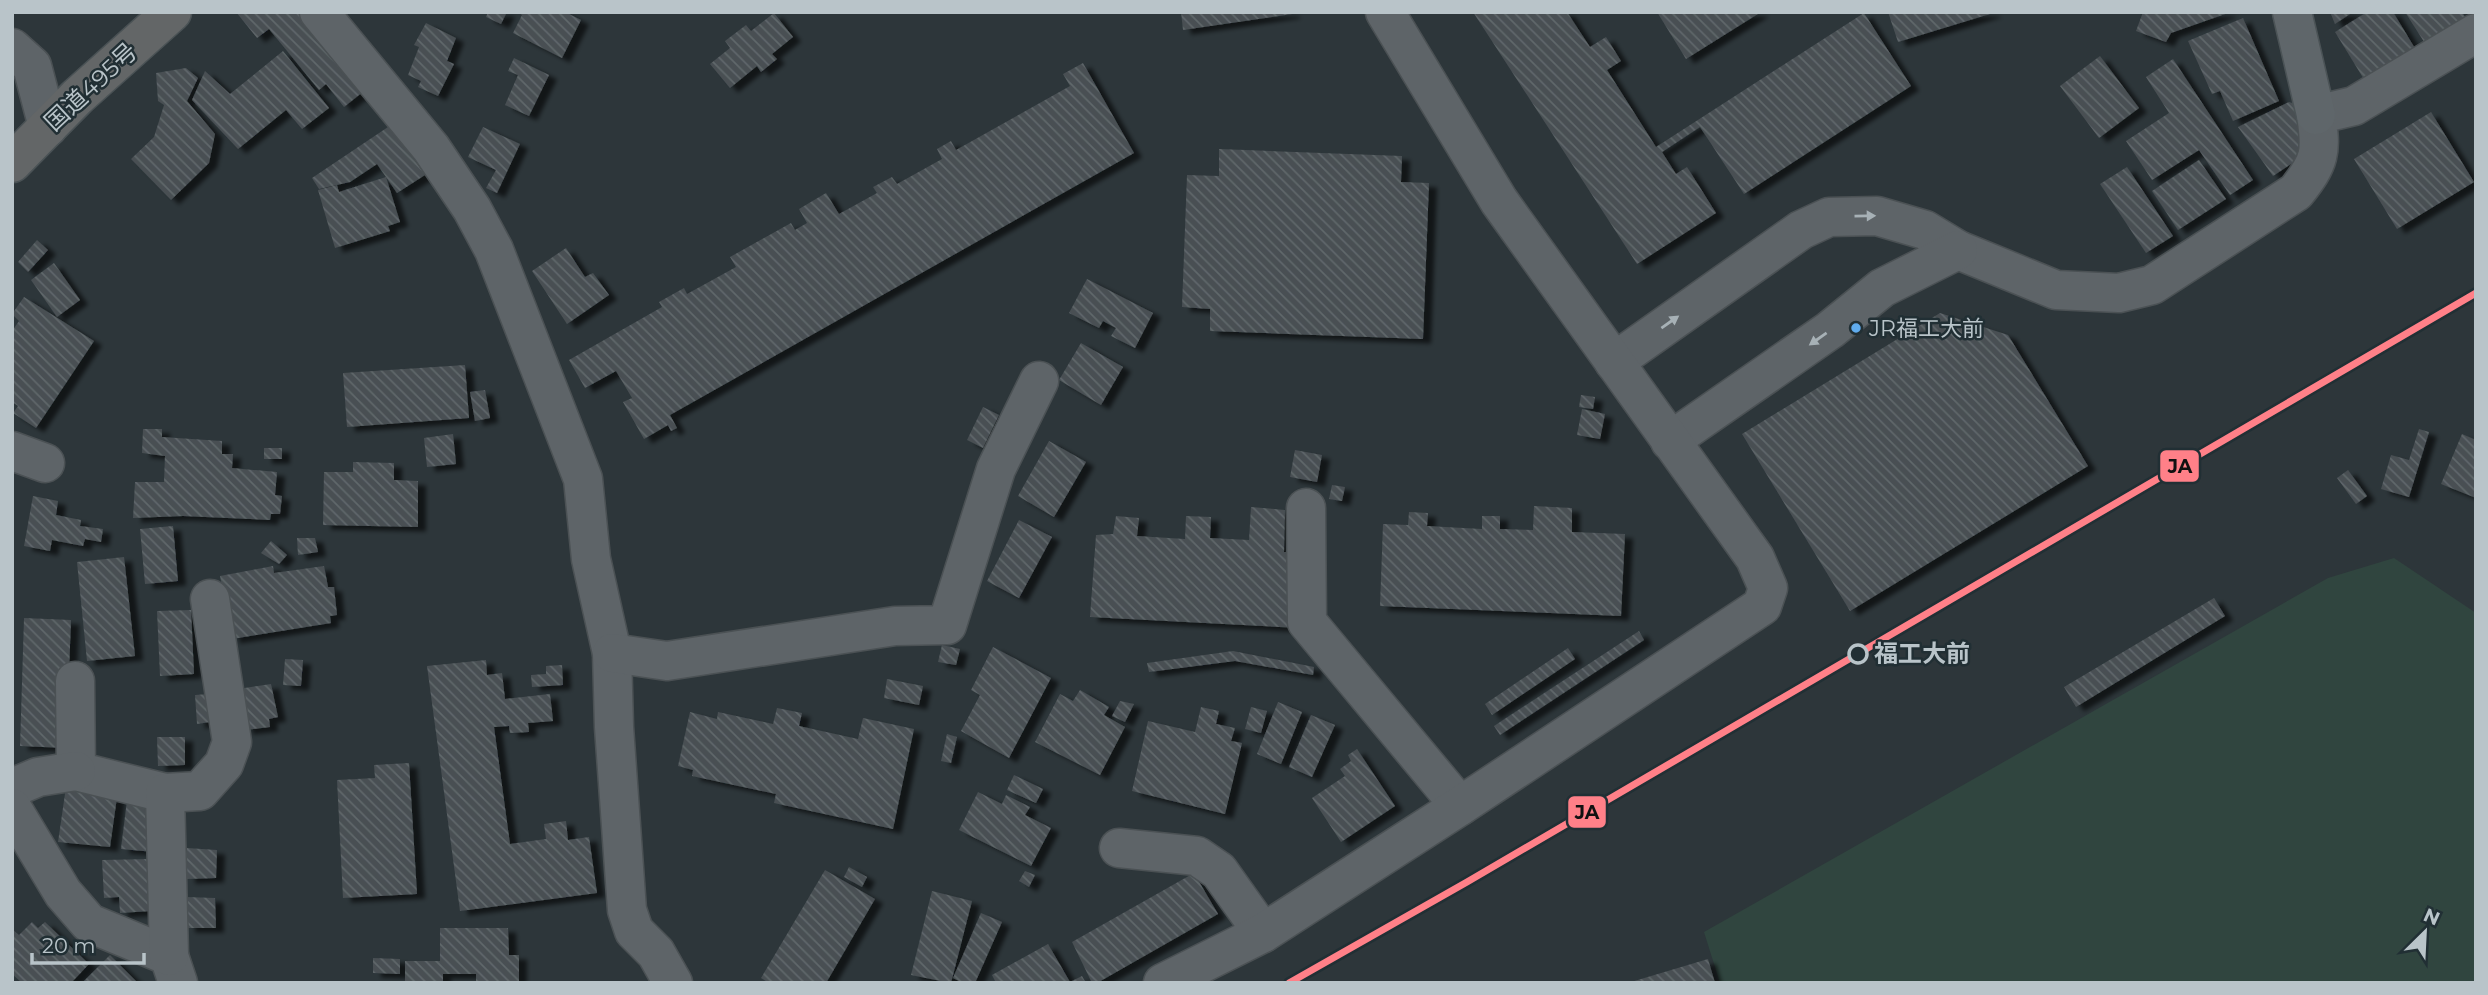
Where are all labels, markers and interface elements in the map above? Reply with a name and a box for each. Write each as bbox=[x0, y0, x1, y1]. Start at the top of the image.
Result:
street label: 国道495号 bbox=[38, 37, 143, 137]
one-way arrow bbox=[1855, 211, 1877, 222]
one-way arrow bbox=[1661, 315, 1679, 329]
place label: JR福工大前 bbox=[1868, 315, 1984, 342]
marker: JR福工大前 bbox=[1849, 321, 1863, 335]
one-way arrow bbox=[1809, 332, 1828, 345]
line badge: JA bbox=[2159, 449, 2200, 483]
text: JA bbox=[2167, 455, 2193, 478]
place label: 福工大前 bbox=[1874, 639, 1970, 668]
marker: 福工大前 bbox=[1848, 644, 1868, 664]
line badge: JA bbox=[1567, 795, 1607, 829]
text: JA bbox=[1574, 801, 1600, 824]
north arrow bbox=[2390, 897, 2460, 967]
text: N bbox=[2420, 903, 2443, 931]
scale bar bbox=[32, 922, 144, 966]
text: 20 m bbox=[42, 933, 96, 958]

